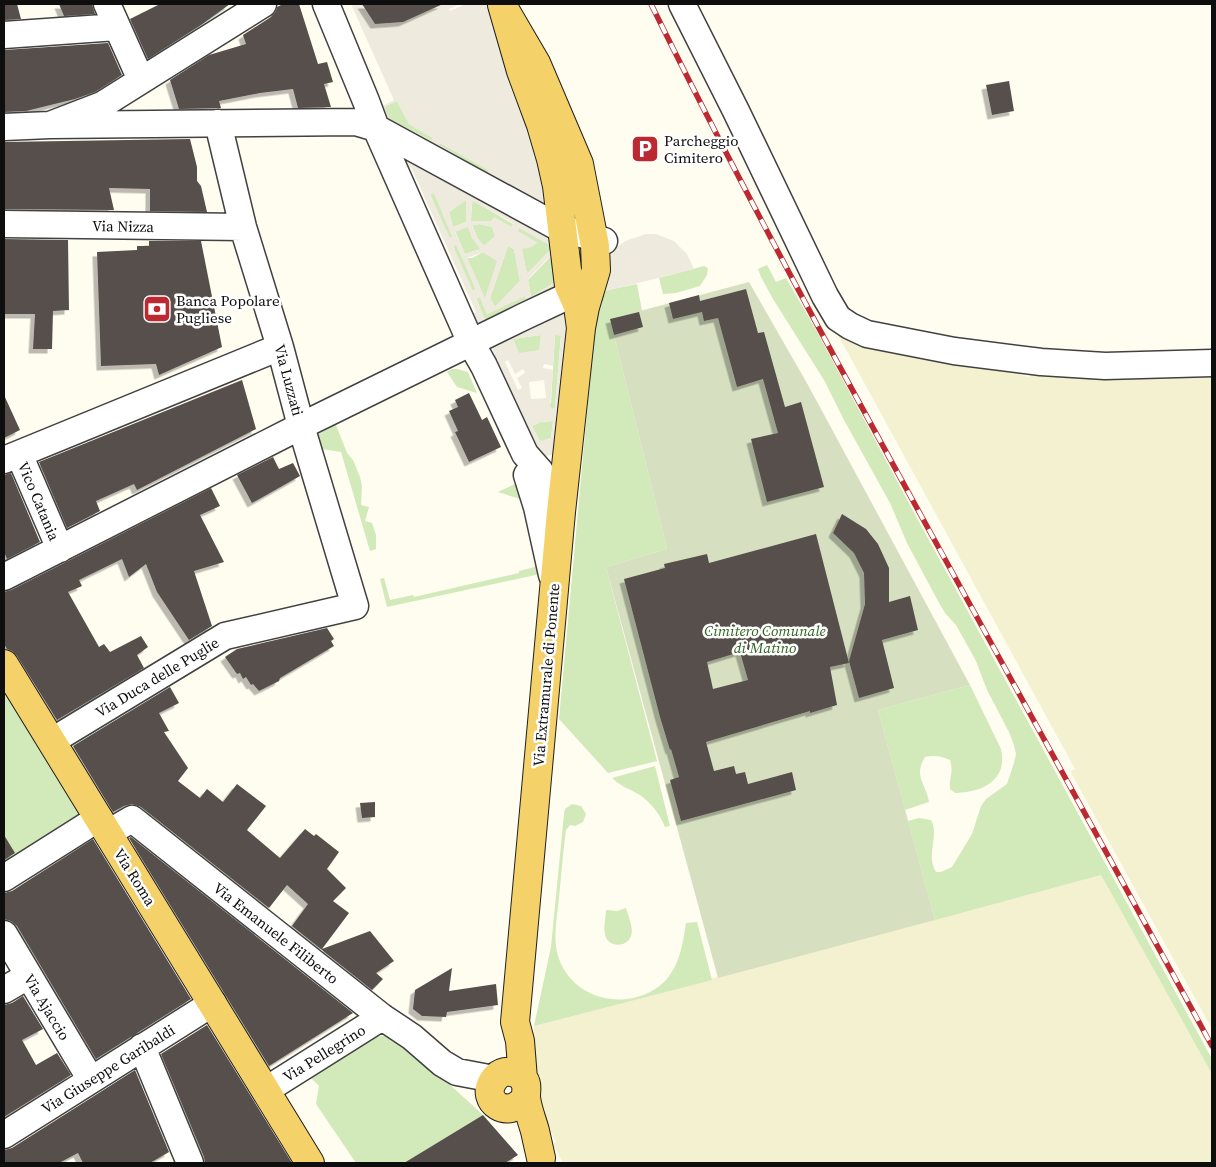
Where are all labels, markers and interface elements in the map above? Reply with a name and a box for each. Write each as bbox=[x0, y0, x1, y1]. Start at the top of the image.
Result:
place label: Parcheggio Cimitero bbox=[664, 130, 739, 168]
parking icon: Parcheggio Cimitero bbox=[630, 134, 660, 164]
street label: Via Nizza bbox=[92, 215, 155, 237]
place label: Banca Popolare Pugliese bbox=[176, 290, 280, 328]
bank icon: Banca Popolare Pugliese bbox=[142, 294, 172, 324]
street label: Via Luzzati bbox=[269, 342, 309, 418]
street label: Vico Catania bbox=[13, 458, 65, 544]
street label: Via Extramurale di Ponente bbox=[528, 582, 565, 768]
park label: Cimitero Comunale di Matino bbox=[704, 620, 826, 658]
street label: Via Duca delle Puglie bbox=[91, 632, 223, 722]
street label: Via Roma bbox=[109, 844, 161, 910]
street label: Via Emanuele Filiberto bbox=[209, 877, 343, 989]
street label: Via Ajaccio bbox=[19, 970, 75, 1044]
street label: Via Giuseppe Garibaldi bbox=[37, 1019, 179, 1119]
street label: Via Pellegrino bbox=[279, 1019, 369, 1087]

